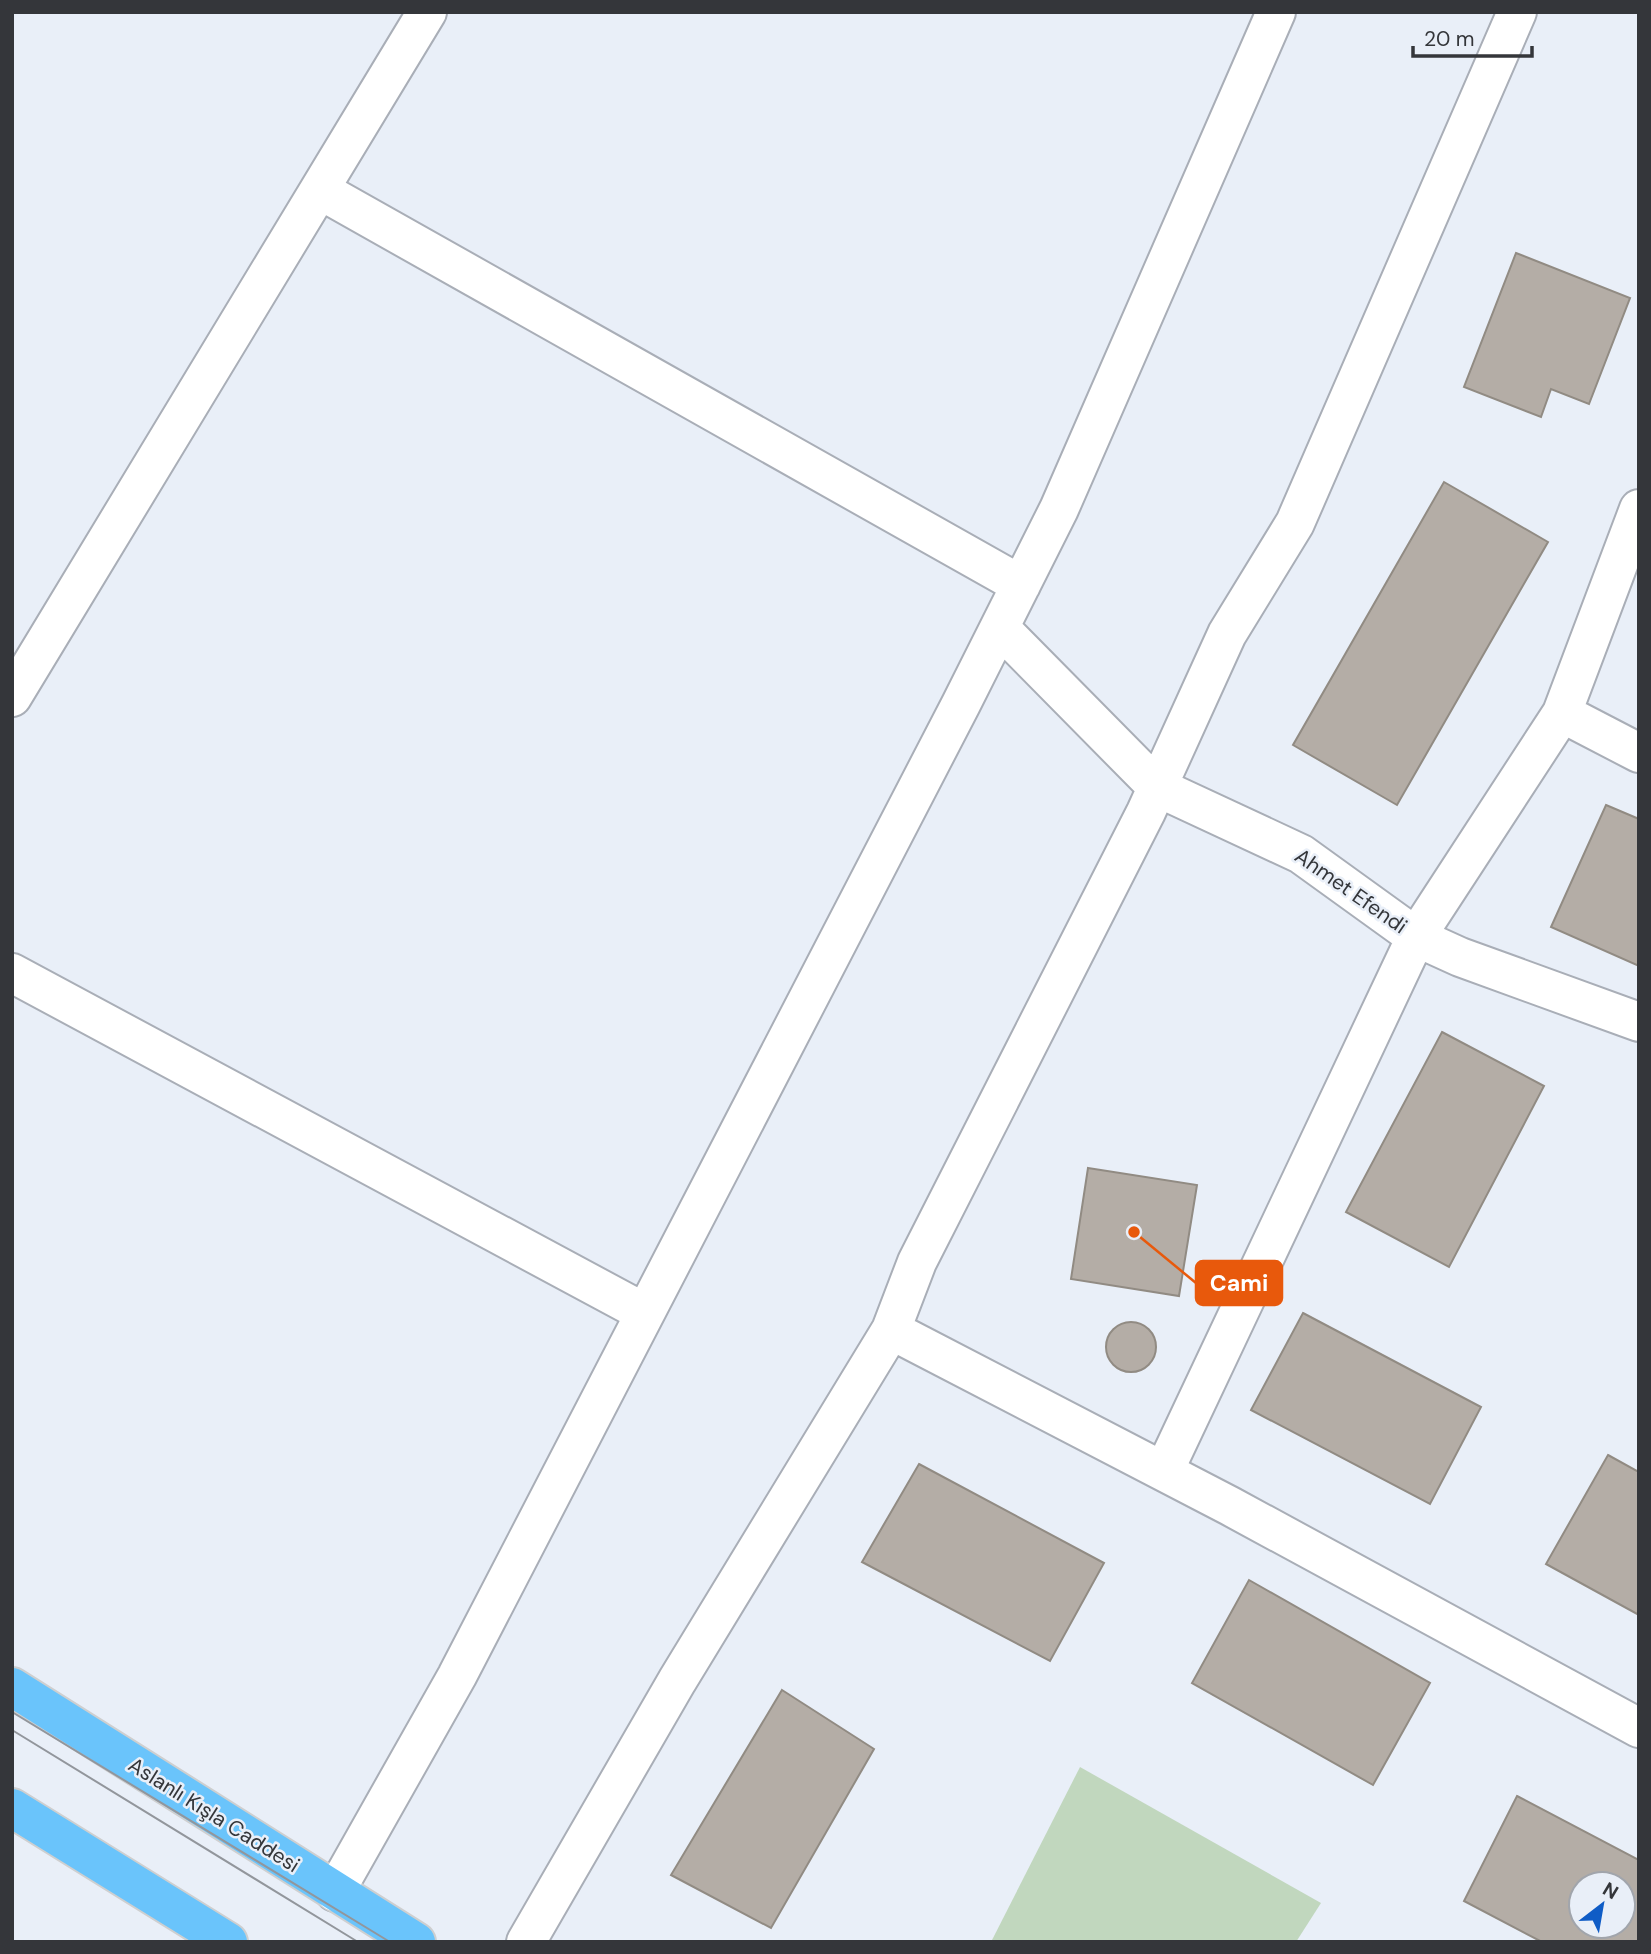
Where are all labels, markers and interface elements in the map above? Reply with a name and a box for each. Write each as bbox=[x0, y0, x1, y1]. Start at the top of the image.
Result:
scale bar bbox=[1413, 14, 1532, 58]
text: 20 m bbox=[1424, 25, 1475, 53]
street label: Ahmet Efendi bbox=[1289, 842, 1413, 940]
callout: Cami bbox=[1196, 1261, 1282, 1305]
text: Cami bbox=[1210, 1268, 1268, 1298]
street label: Aslanlı Kışla Caddesi bbox=[123, 1751, 305, 1879]
north arrow bbox=[1567, 1870, 1637, 1940]
text: N bbox=[1598, 1877, 1623, 1905]

